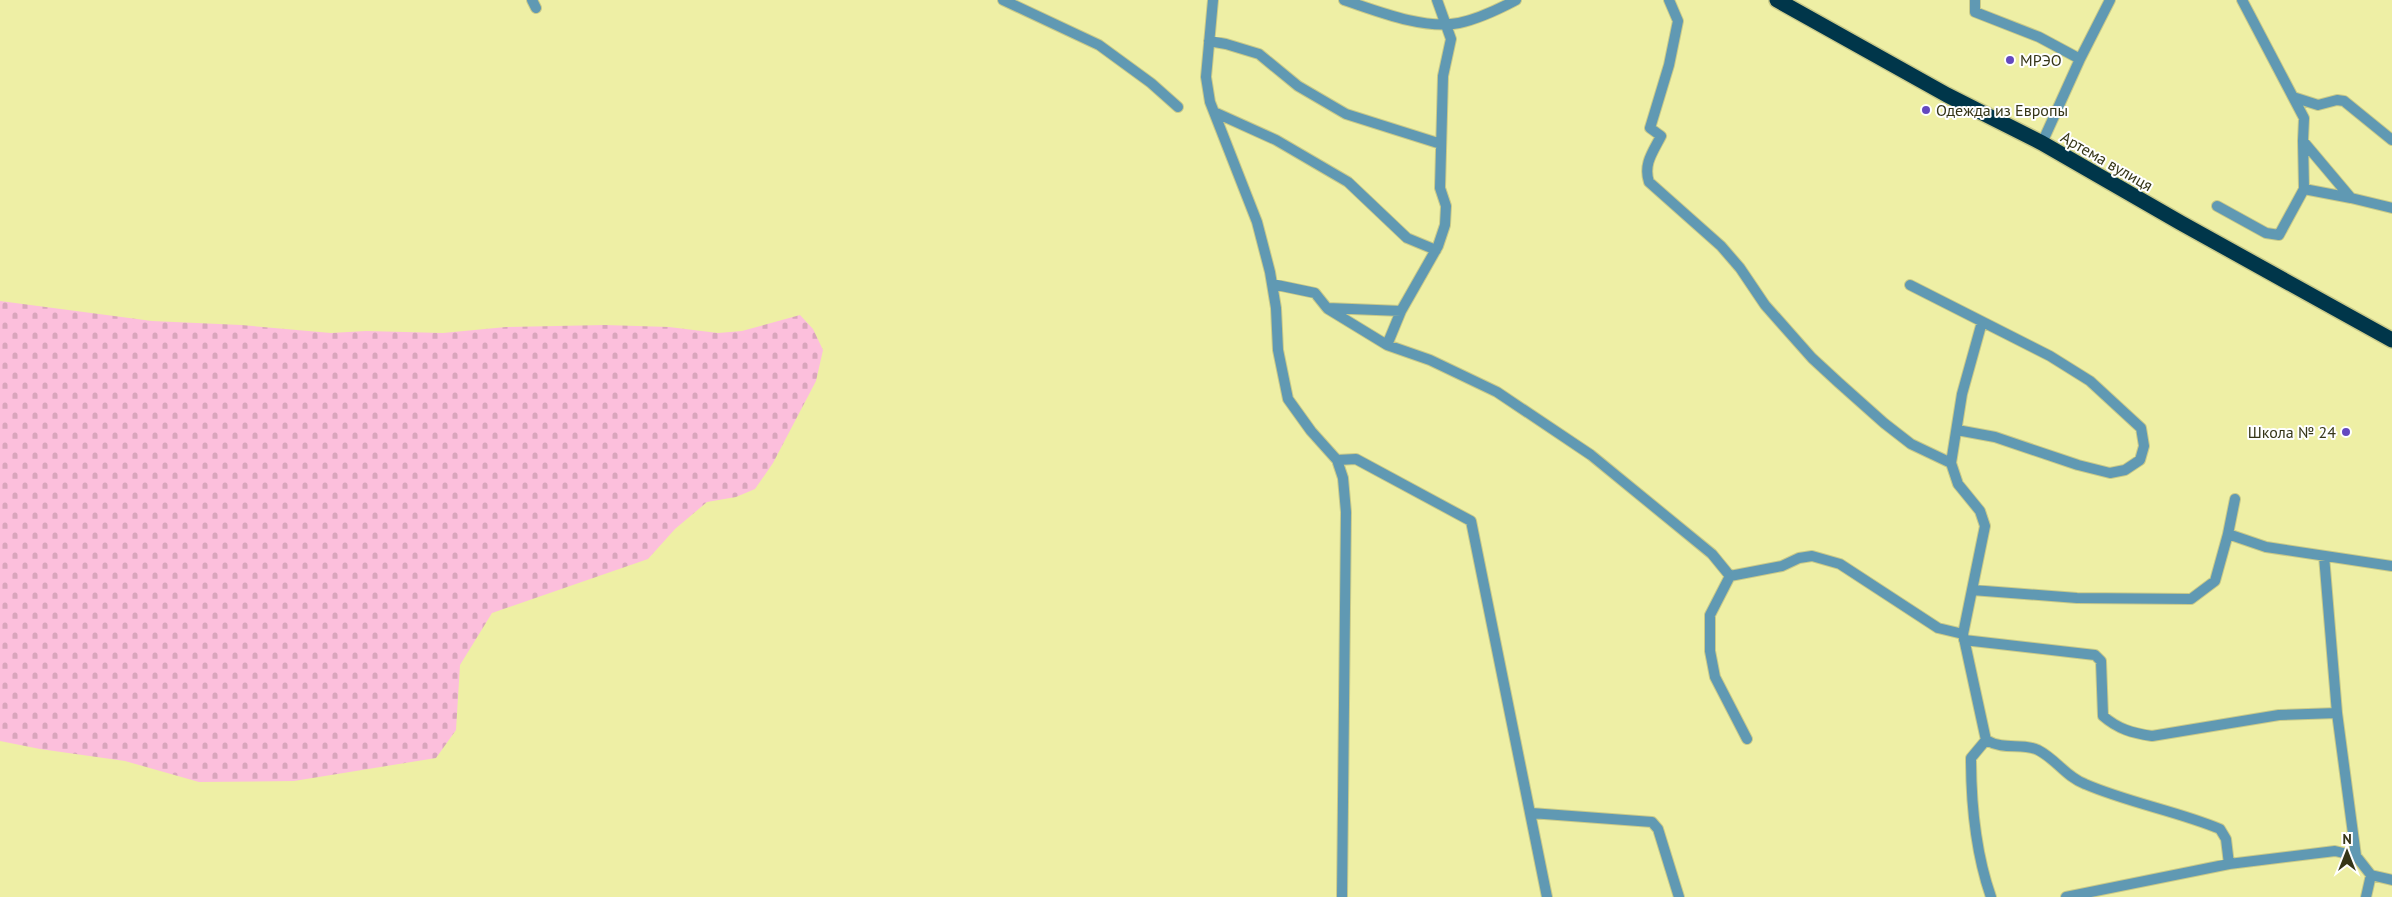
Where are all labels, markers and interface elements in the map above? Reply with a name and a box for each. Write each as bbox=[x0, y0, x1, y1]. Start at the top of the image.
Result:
place label: МРЭО bbox=[2020, 50, 2062, 70]
marker: МРЭО bbox=[2004, 54, 2016, 66]
place label: Одежда из Европы bbox=[1936, 100, 2068, 120]
marker: Одежда из Европы bbox=[1920, 104, 1932, 116]
street label: Артема вулиця bbox=[2057, 127, 2157, 195]
place label: Школа № 24 bbox=[2248, 422, 2336, 442]
marker: Школа № 24 bbox=[2340, 426, 2352, 438]
north arrow bbox=[2322, 827, 2372, 877]
text: N bbox=[2342, 830, 2352, 848]

